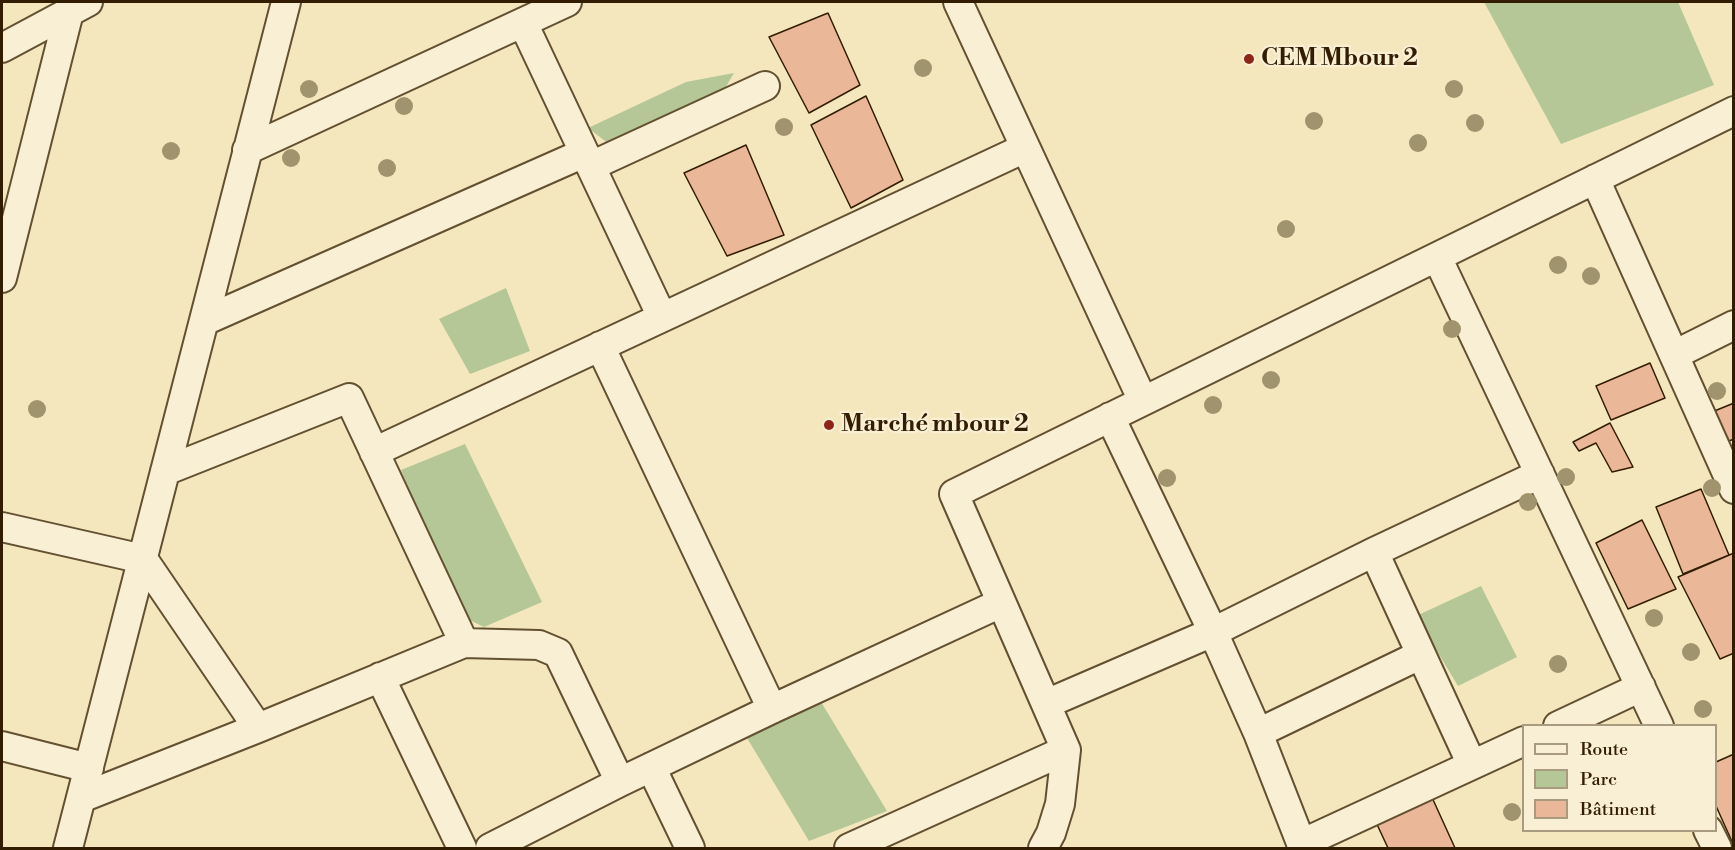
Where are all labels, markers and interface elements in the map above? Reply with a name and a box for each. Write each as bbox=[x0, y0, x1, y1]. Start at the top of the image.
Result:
place label: CEM Mbour 2 bbox=[1261, 45, 1418, 73]
marker: CEM Mbour 2 bbox=[1242, 52, 1256, 66]
place label: Marché mbour 2 bbox=[841, 411, 1029, 439]
marker: Marché mbour 2 bbox=[822, 418, 836, 432]
legend bbox=[1522, 724, 1717, 832]
text: Route bbox=[1580, 738, 1628, 761]
text: Parc bbox=[1580, 768, 1617, 791]
text: Bâtiment bbox=[1580, 798, 1656, 821]

